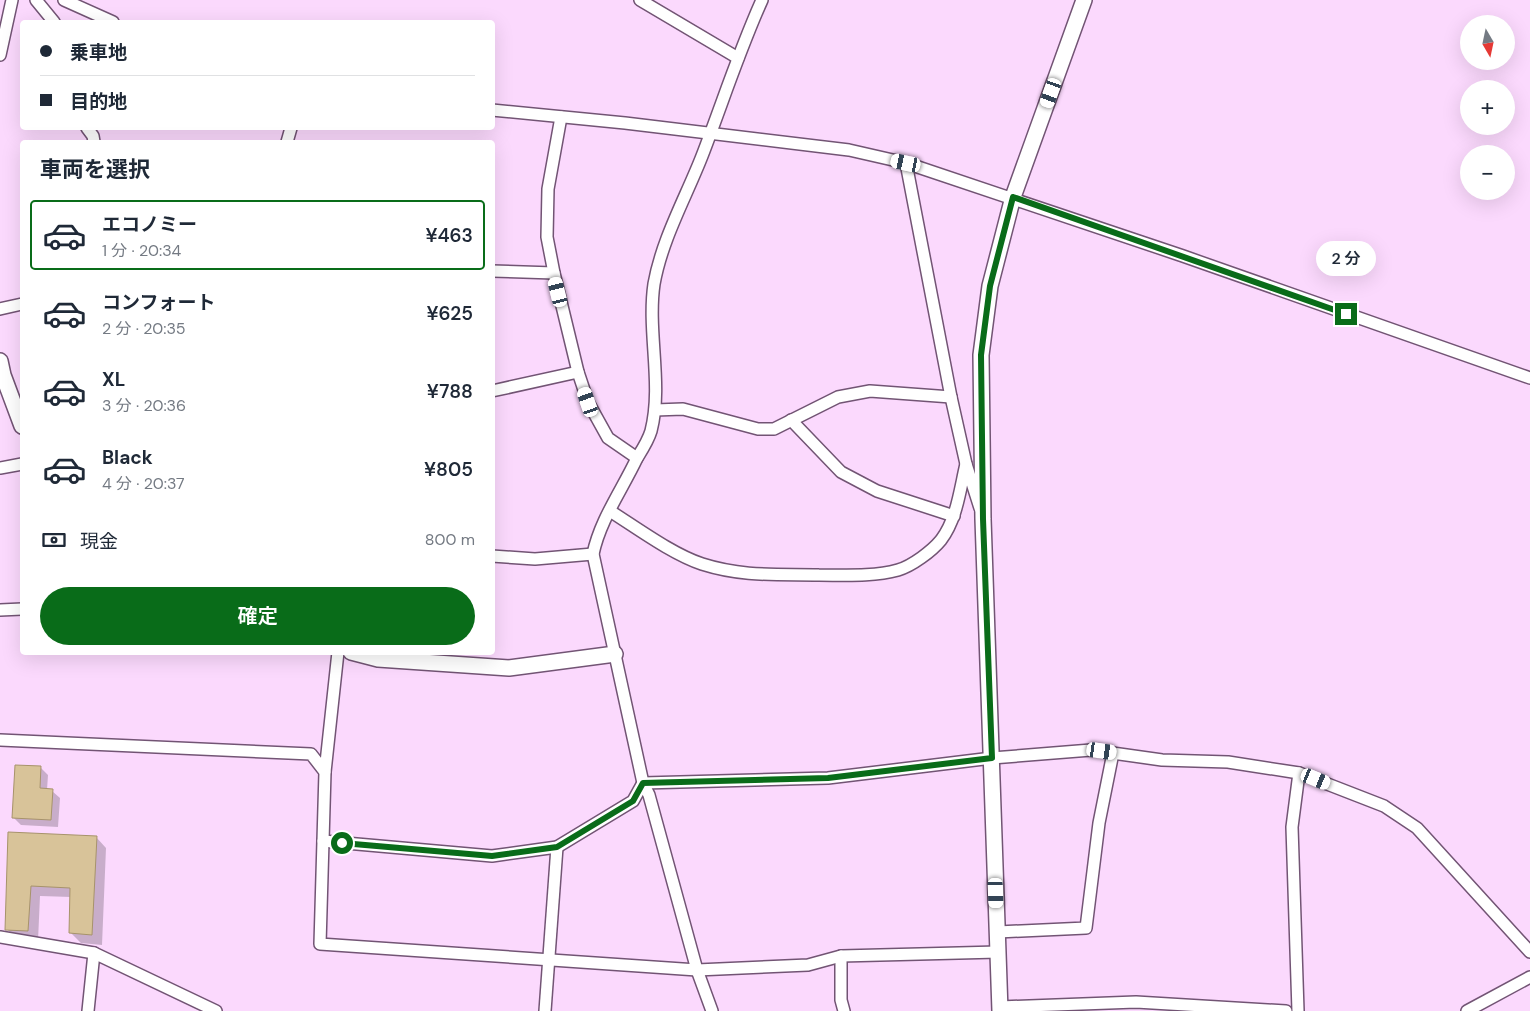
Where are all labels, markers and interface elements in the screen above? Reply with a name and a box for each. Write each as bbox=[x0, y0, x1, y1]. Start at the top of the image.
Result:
north arrow bbox=[1460, 15, 1515, 70]
map controls bbox=[1460, 15, 1515, 200]
text: 乗車地 bbox=[70, 40, 127, 65]
car bbox=[1038, 76, 1063, 110]
button: + bbox=[1460, 80, 1515, 135]
text: 目的地 bbox=[70, 89, 127, 114]
button: − bbox=[1460, 145, 1515, 200]
car bbox=[889, 153, 922, 173]
text: 車両を選択 bbox=[40, 155, 150, 184]
text: エコノミー bbox=[102, 212, 197, 237]
icon: car bbox=[42, 213, 87, 258]
text: ¥463 bbox=[425, 223, 473, 248]
text: 1 分 · 20:34 bbox=[102, 240, 181, 261]
callout: 2 分 bbox=[1316, 242, 1376, 276]
text: 2 分 bbox=[1331, 248, 1361, 269]
car bbox=[547, 276, 568, 308]
text: コンフォート bbox=[102, 290, 215, 315]
icon: car bbox=[42, 291, 87, 336]
text: ¥625 bbox=[426, 301, 473, 326]
route end bbox=[1335, 303, 1357, 325]
text: 2 分 · 20:35 bbox=[102, 318, 186, 339]
text: XL bbox=[102, 367, 125, 392]
icon: car bbox=[42, 369, 87, 414]
text: ¥788 bbox=[427, 379, 473, 404]
car bbox=[576, 385, 599, 419]
text: 3 分 · 20:36 bbox=[102, 395, 186, 416]
text: Black bbox=[102, 445, 153, 470]
icon: car bbox=[42, 447, 87, 492]
text: ¥805 bbox=[424, 457, 473, 482]
text: 4 分 · 20:37 bbox=[102, 473, 185, 494]
icon: cash bbox=[40, 526, 68, 554]
text: 現金 bbox=[80, 529, 118, 554]
text: 800 m bbox=[425, 529, 475, 550]
button: 確定 bbox=[40, 587, 475, 645]
car bbox=[1086, 741, 1117, 761]
car bbox=[1299, 766, 1332, 792]
route start bbox=[331, 832, 353, 854]
car bbox=[987, 878, 1004, 908]

